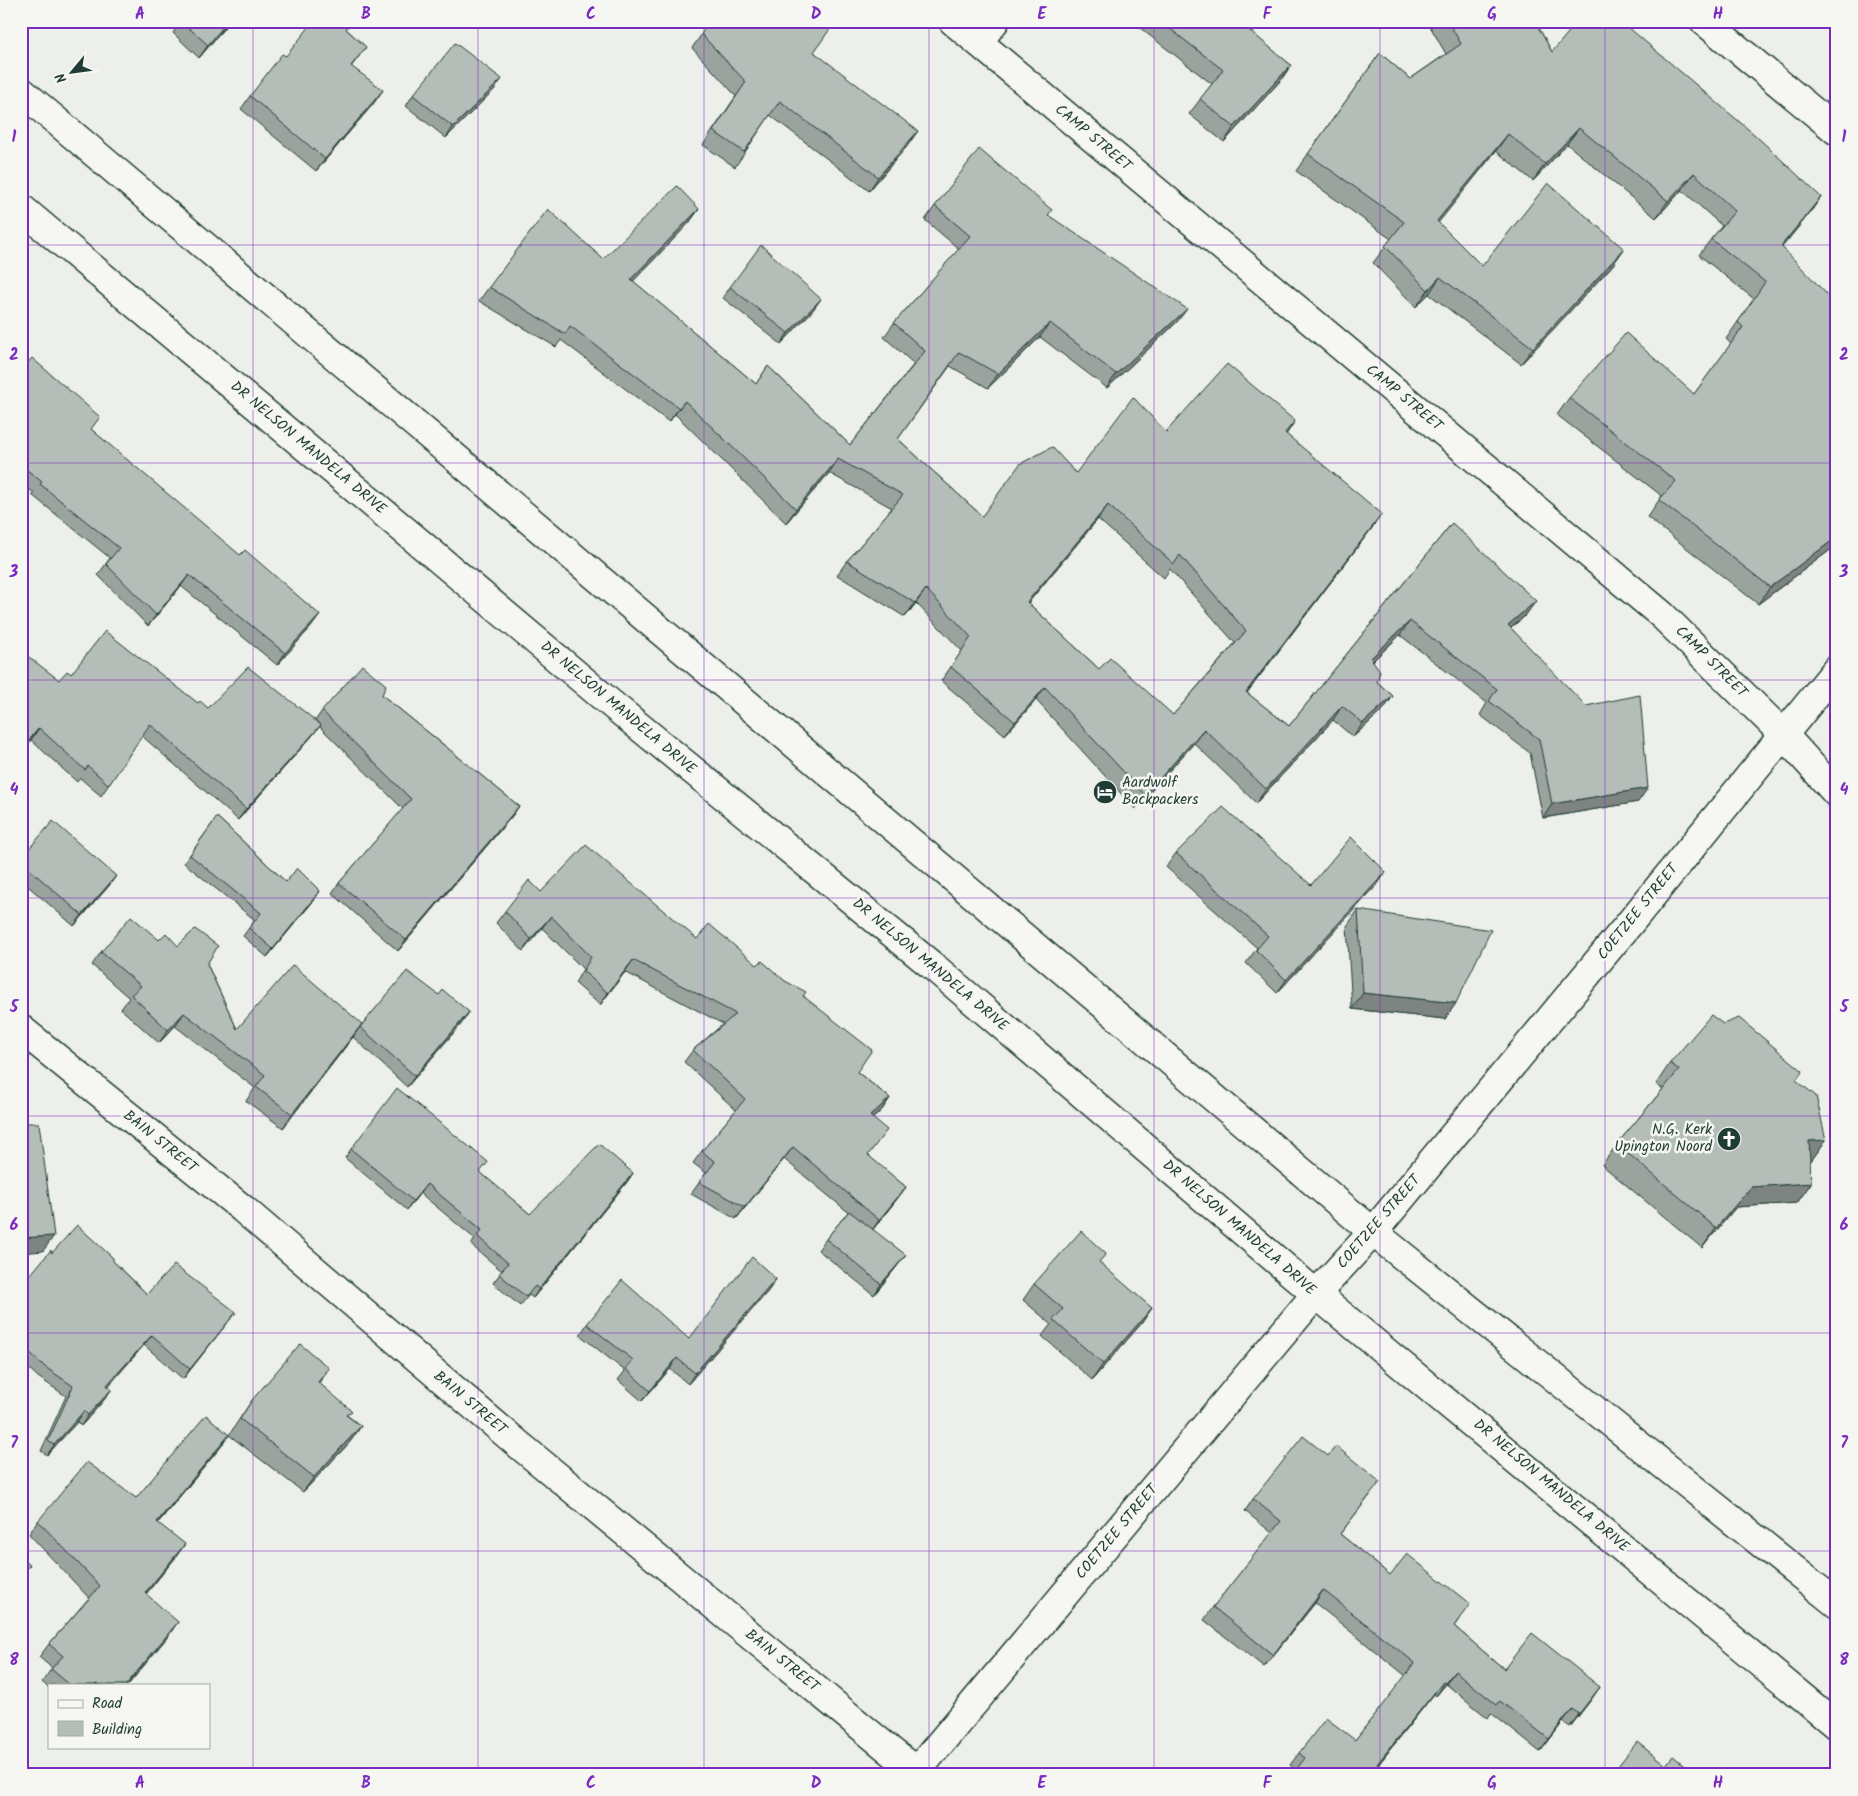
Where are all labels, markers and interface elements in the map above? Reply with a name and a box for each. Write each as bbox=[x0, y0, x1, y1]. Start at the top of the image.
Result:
text: A bbox=[135, 2, 145, 27]
text: B bbox=[361, 2, 371, 27]
text: C bbox=[586, 2, 596, 27]
text: D bbox=[811, 2, 822, 27]
text: E bbox=[1038, 2, 1048, 27]
text: F bbox=[1263, 2, 1273, 27]
text: G bbox=[1487, 2, 1497, 27]
text: H bbox=[1713, 2, 1723, 27]
north arrow bbox=[48, 48, 98, 98]
text: N bbox=[50, 68, 73, 87]
street label: CAMP STREET bbox=[1049, 98, 1138, 179]
text: 1 bbox=[12, 125, 17, 150]
text: 1 bbox=[1842, 125, 1847, 150]
text: 2 bbox=[9, 343, 19, 368]
text: 2 bbox=[1839, 343, 1849, 368]
street label: CAMP STREET bbox=[1360, 358, 1449, 439]
street label: DR NELSON MANDELA DRIVE bbox=[225, 375, 392, 521]
text: 3 bbox=[9, 560, 19, 585]
text: 3 bbox=[1839, 560, 1849, 585]
street label: CAMP STREET bbox=[1669, 620, 1754, 705]
street label: DR NELSON MANDELA DRIVE bbox=[535, 635, 702, 781]
place label: Aardwolf Backpackers bbox=[1122, 771, 1199, 812]
text: 4 bbox=[10, 778, 19, 803]
text: 4 bbox=[1840, 778, 1849, 803]
hotel icon: Aardwolf Backpackers bbox=[1092, 779, 1118, 805]
street label: COETZEE STREET bbox=[1591, 857, 1686, 965]
street label: DR NELSON MANDELA DRIVE bbox=[847, 892, 1014, 1038]
text: 5 bbox=[9, 995, 20, 1020]
text: 5 bbox=[1839, 995, 1850, 1020]
street label: BAIN STREET bbox=[118, 1104, 204, 1181]
place label: N.G. Kerk Upington Noord bbox=[1614, 1118, 1713, 1159]
church icon: N.G. Kerk Upington Noord bbox=[1716, 1126, 1742, 1152]
street label: DR NELSON MANDELA DRIVE bbox=[1157, 1154, 1322, 1303]
street label: COETZEE STREET bbox=[1331, 1168, 1428, 1274]
text: 6 bbox=[10, 1213, 19, 1238]
text: 6 bbox=[1840, 1213, 1849, 1238]
street label: BAIN STREET bbox=[428, 1365, 514, 1442]
street label: DR NELSON MANDELA DRIVE bbox=[1468, 1413, 1635, 1559]
text: 7 bbox=[10, 1431, 18, 1456]
text: 7 bbox=[1840, 1431, 1848, 1456]
street label: COETZEE STREET bbox=[1070, 1478, 1165, 1585]
street label: BAIN STREET bbox=[740, 1623, 826, 1700]
text: 8 bbox=[9, 1648, 19, 1673]
text: 8 bbox=[1839, 1648, 1849, 1673]
legend bbox=[48, 1684, 210, 1748]
text: Road bbox=[92, 1692, 123, 1716]
text: Building bbox=[92, 1718, 142, 1742]
text: A bbox=[135, 1771, 145, 1796]
text: B bbox=[361, 1771, 371, 1796]
text: C bbox=[586, 1771, 596, 1796]
text: D bbox=[811, 1771, 822, 1796]
text: E bbox=[1038, 1771, 1048, 1796]
text: F bbox=[1263, 1771, 1273, 1796]
text: G bbox=[1487, 1771, 1497, 1796]
text: H bbox=[1713, 1771, 1723, 1796]

